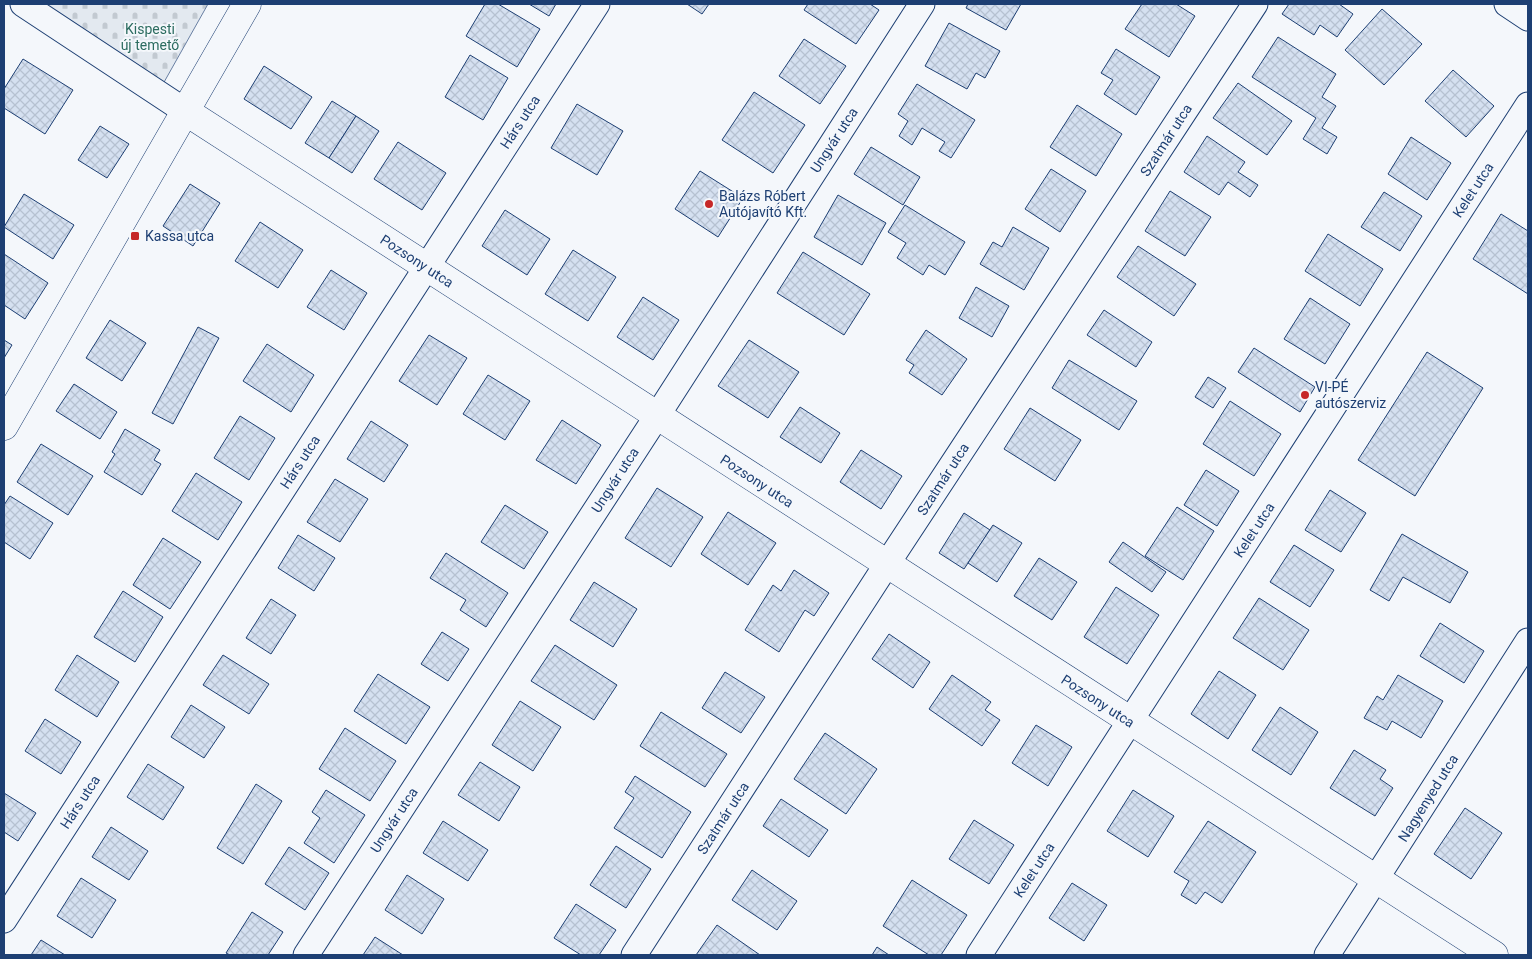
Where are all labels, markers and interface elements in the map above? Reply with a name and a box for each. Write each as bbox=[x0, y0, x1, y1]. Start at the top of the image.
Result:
park label: Kispesti új temető bbox=[121, 21, 179, 53]
street label: Hárs utca bbox=[497, 92, 543, 152]
street label: Szatmár utca bbox=[1137, 101, 1195, 179]
street label: Ungvár utca bbox=[807, 104, 861, 176]
street label: Kelet utca bbox=[1449, 160, 1497, 220]
place label: Balázs Róbert Autójavító Kft. bbox=[719, 188, 807, 220]
marker: Balázs Róbert Autójavító Kft. bbox=[703, 198, 715, 210]
place label: Kassa utca bbox=[145, 228, 214, 244]
marker: Kassa utca bbox=[129, 230, 141, 242]
street label: Pozsony utca bbox=[377, 231, 457, 291]
place label: VI-PÉ autószerviz bbox=[1315, 378, 1386, 411]
marker: VI-PÉ autószerviz bbox=[1299, 389, 1311, 401]
street label: Hárs utca bbox=[277, 432, 323, 492]
street label: Szatmár utca bbox=[914, 440, 972, 518]
street label: Ungvár utca bbox=[588, 444, 642, 516]
street label: Pozsony utca bbox=[717, 451, 797, 511]
street label: Kelet utca bbox=[1230, 500, 1278, 560]
street label: Pozsony utca bbox=[1058, 671, 1138, 731]
street label: Nagyenyed utca bbox=[1395, 751, 1461, 845]
street label: Hárs utca bbox=[57, 772, 103, 832]
street label: Szatmár utca bbox=[694, 779, 752, 857]
street label: Ungvár utca bbox=[367, 784, 421, 856]
street label: Kelet utca bbox=[1010, 840, 1058, 900]

